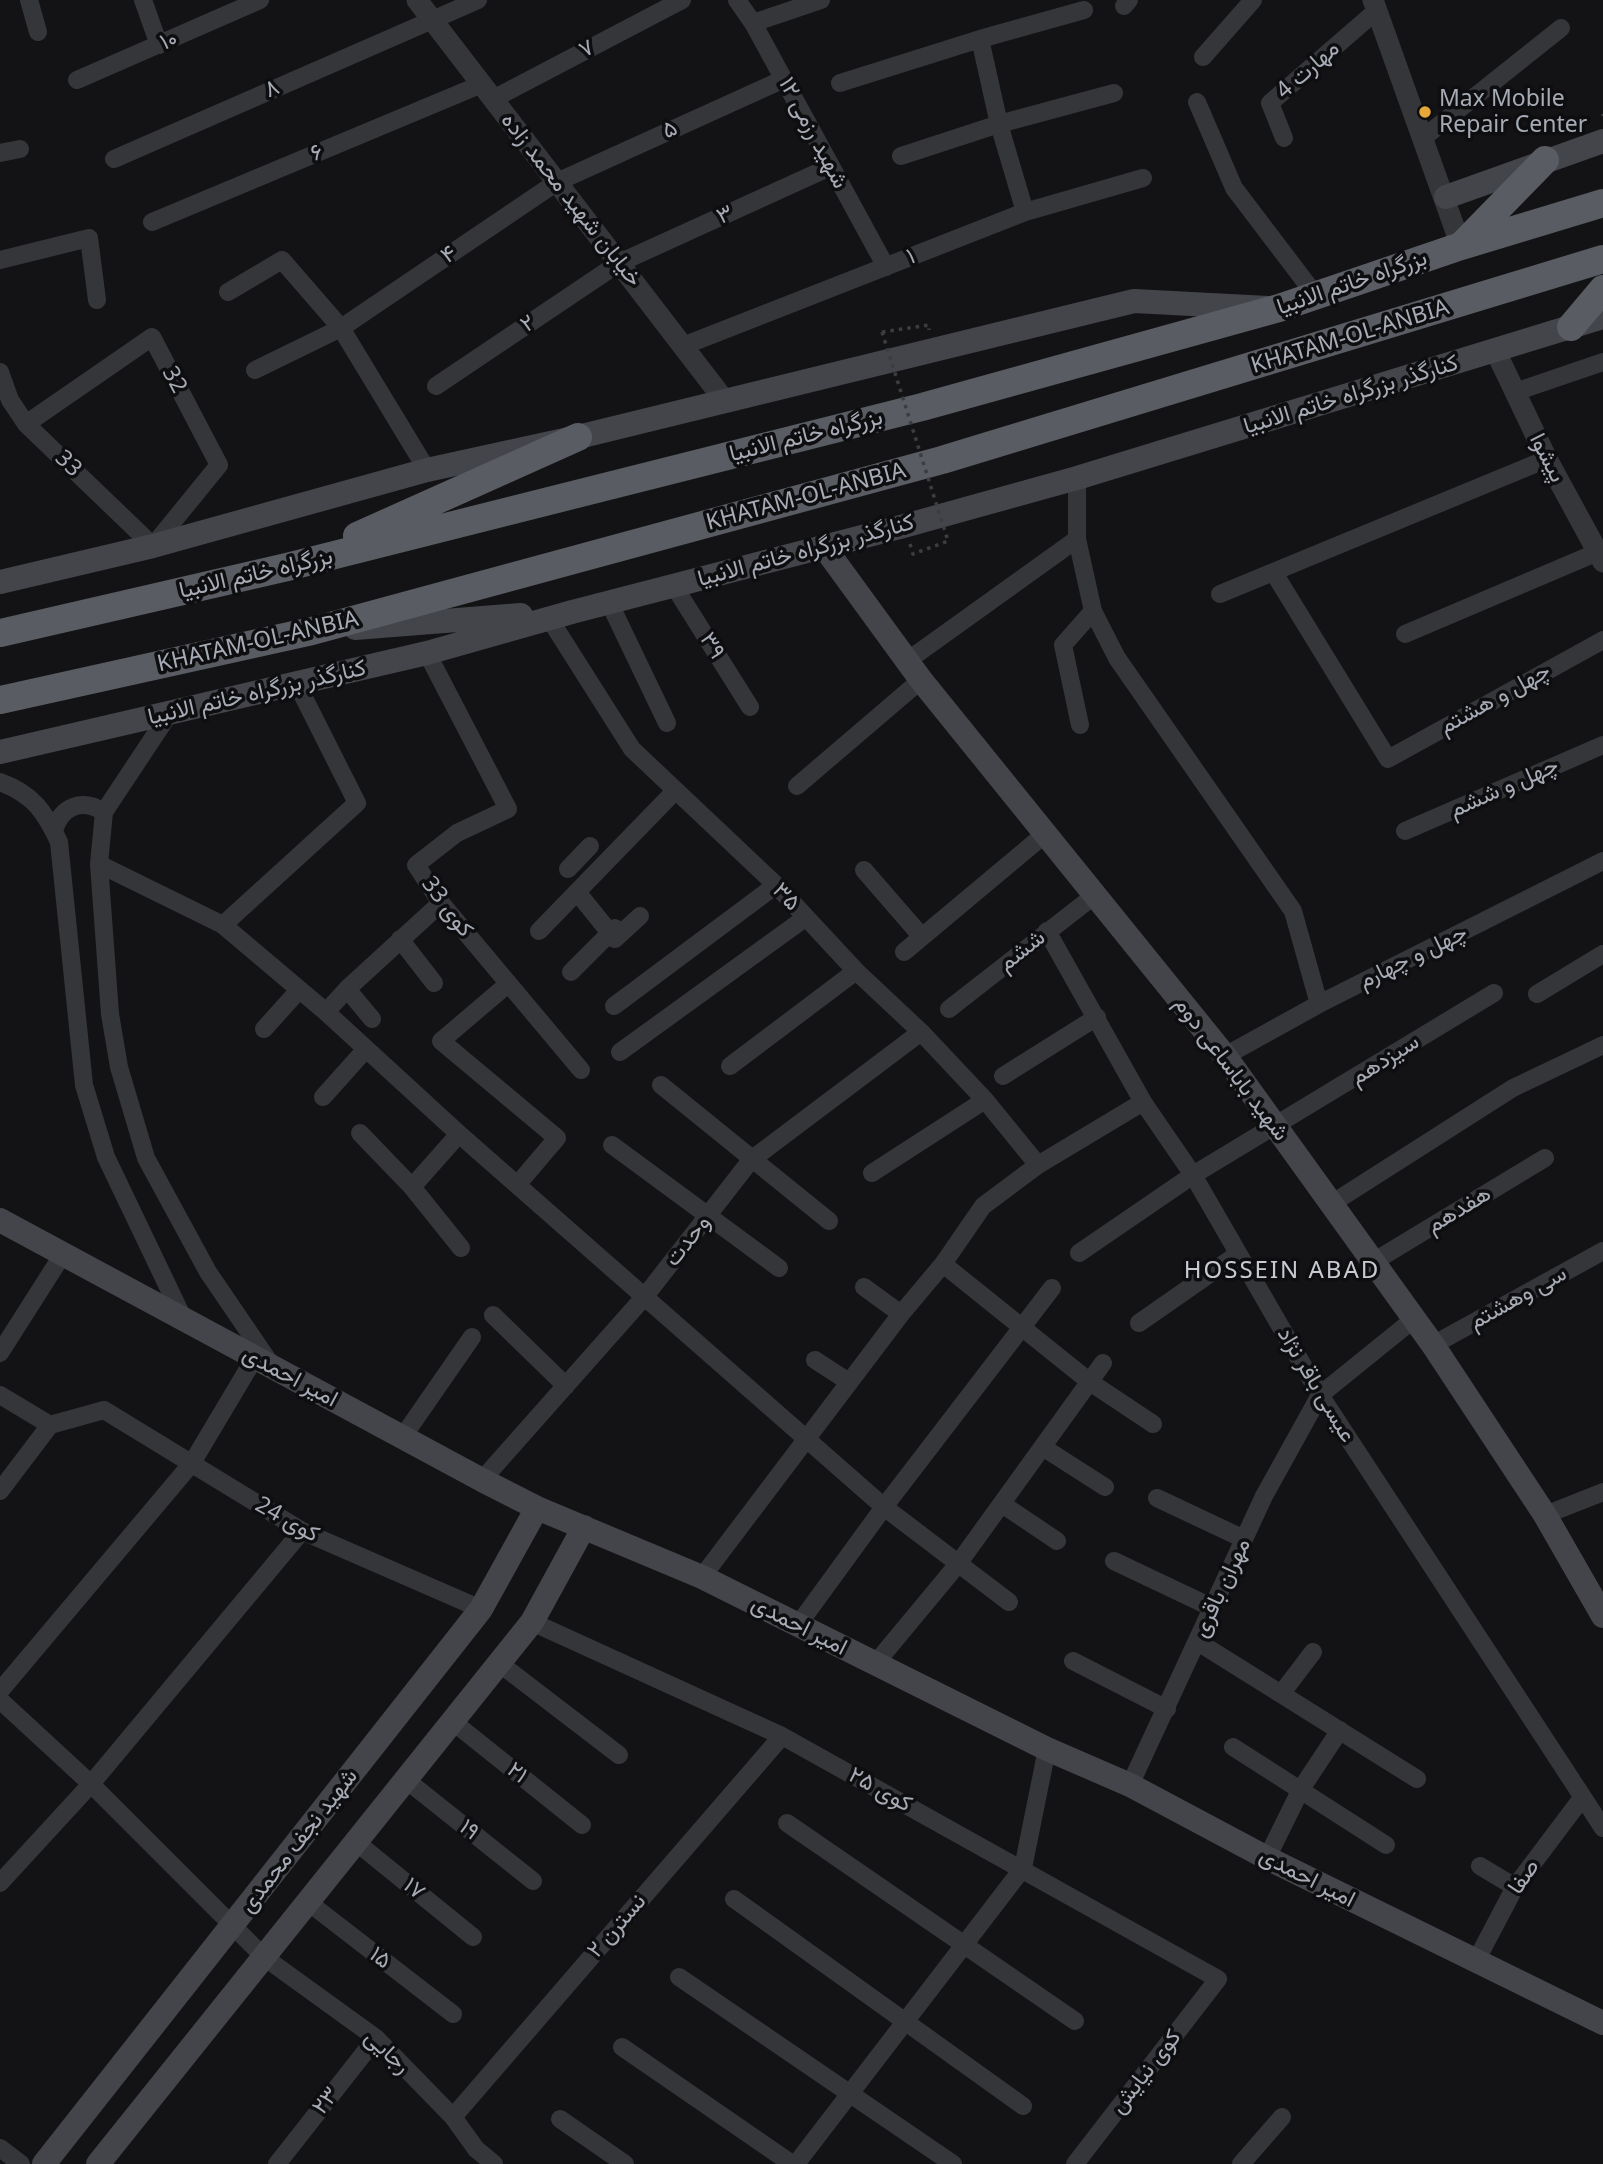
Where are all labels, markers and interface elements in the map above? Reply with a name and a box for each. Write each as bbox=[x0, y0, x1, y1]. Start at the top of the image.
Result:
street label: ۱۰ bbox=[156, 25, 182, 57]
street label: ۷ bbox=[575, 34, 599, 64]
street label: مهارت 4 bbox=[1271, 35, 1345, 105]
street label: شهید رزمی ۱۲ bbox=[772, 73, 854, 193]
street label: ۸ bbox=[260, 74, 284, 104]
place label: Max Mobile Repair Center bbox=[1439, 85, 1587, 139]
marker: Max Mobile Repair Center bbox=[1417, 104, 1433, 120]
street label: خیابان شهید محمد زاده bbox=[495, 108, 647, 292]
street label: ۵ bbox=[658, 115, 682, 145]
street label: ۶ bbox=[306, 138, 328, 168]
street label: ۳ bbox=[712, 199, 738, 231]
street label: ۴ bbox=[436, 240, 462, 270]
street label: ۱ bbox=[903, 243, 919, 271]
street label: بزرگراه خاتم الانبیا bbox=[1273, 244, 1431, 322]
street label: KHATAM-OL-ANBIA bbox=[1248, 294, 1452, 380]
street label: ۲ bbox=[515, 309, 541, 339]
street label: کنارگذر بزرگراه خاتم الانبیا bbox=[1240, 349, 1462, 441]
street label: 32 bbox=[156, 362, 192, 398]
street label: بزرگراه خاتم الانبیا bbox=[727, 404, 885, 468]
street label: پیشوا bbox=[1523, 429, 1571, 487]
street label: 33 bbox=[49, 445, 87, 483]
street label: KHATAM-OL-ANBIA bbox=[703, 457, 909, 537]
street label: کنارگذر بزرگراه خاتم الانبیا bbox=[695, 509, 917, 593]
street label: بزرگراه خاتم الانبیا bbox=[176, 543, 336, 605]
street label: KHATAM-OL-ANBIA bbox=[155, 605, 361, 679]
street label: ۳۹ bbox=[693, 628, 731, 664]
street label: کنارگذر بزرگراه خاتم الانبیا bbox=[145, 654, 369, 732]
street label: چهل و هشتم bbox=[1435, 657, 1555, 741]
street label: چهل و ششم bbox=[1445, 752, 1563, 824]
street label: کوی 33 bbox=[415, 871, 479, 943]
street label: ۳۵ bbox=[766, 877, 806, 917]
street label: چهل و چهارم bbox=[1354, 919, 1472, 995]
street label: ششم bbox=[993, 924, 1051, 978]
street label: شهید باباساعی دوم bbox=[1168, 991, 1294, 1147]
street label: سیزدهم bbox=[1345, 1028, 1425, 1092]
street label: هفدهم bbox=[1422, 1180, 1496, 1240]
street label: وحدت bbox=[659, 1210, 717, 1272]
district label: HOSSEIN ABAD bbox=[1185, 1257, 1379, 1285]
street label: سی وهشتم bbox=[1464, 1260, 1572, 1336]
street label: عیسی باقر نژاد bbox=[1271, 1322, 1361, 1448]
street label: امیر احمدی bbox=[238, 1340, 342, 1414]
street label: کوی 24 bbox=[250, 1491, 324, 1549]
street label: مهران باقری bbox=[1187, 1534, 1257, 1642]
street label: امیر احمدی bbox=[746, 1590, 852, 1662]
street label: ۲۱ bbox=[501, 1756, 533, 1790]
street label: کوی ۲۵ bbox=[843, 1761, 917, 1819]
street label: شهید نجف محمدی bbox=[234, 1763, 364, 1919]
street label: ۱۹ bbox=[454, 1814, 484, 1846]
street label: امیر احمدی bbox=[1254, 1842, 1360, 1914]
street label: صفا bbox=[1502, 1854, 1546, 1900]
street label: ۱۷ bbox=[397, 1872, 431, 1906]
street label: نسترن ۲ bbox=[582, 1888, 652, 1964]
street label: ۱۵ bbox=[364, 1941, 396, 1975]
street label: رجایی bbox=[358, 2024, 416, 2080]
street label: کوی نیایش bbox=[1105, 2024, 1187, 2120]
street label: ۲۳ bbox=[307, 2082, 345, 2120]

